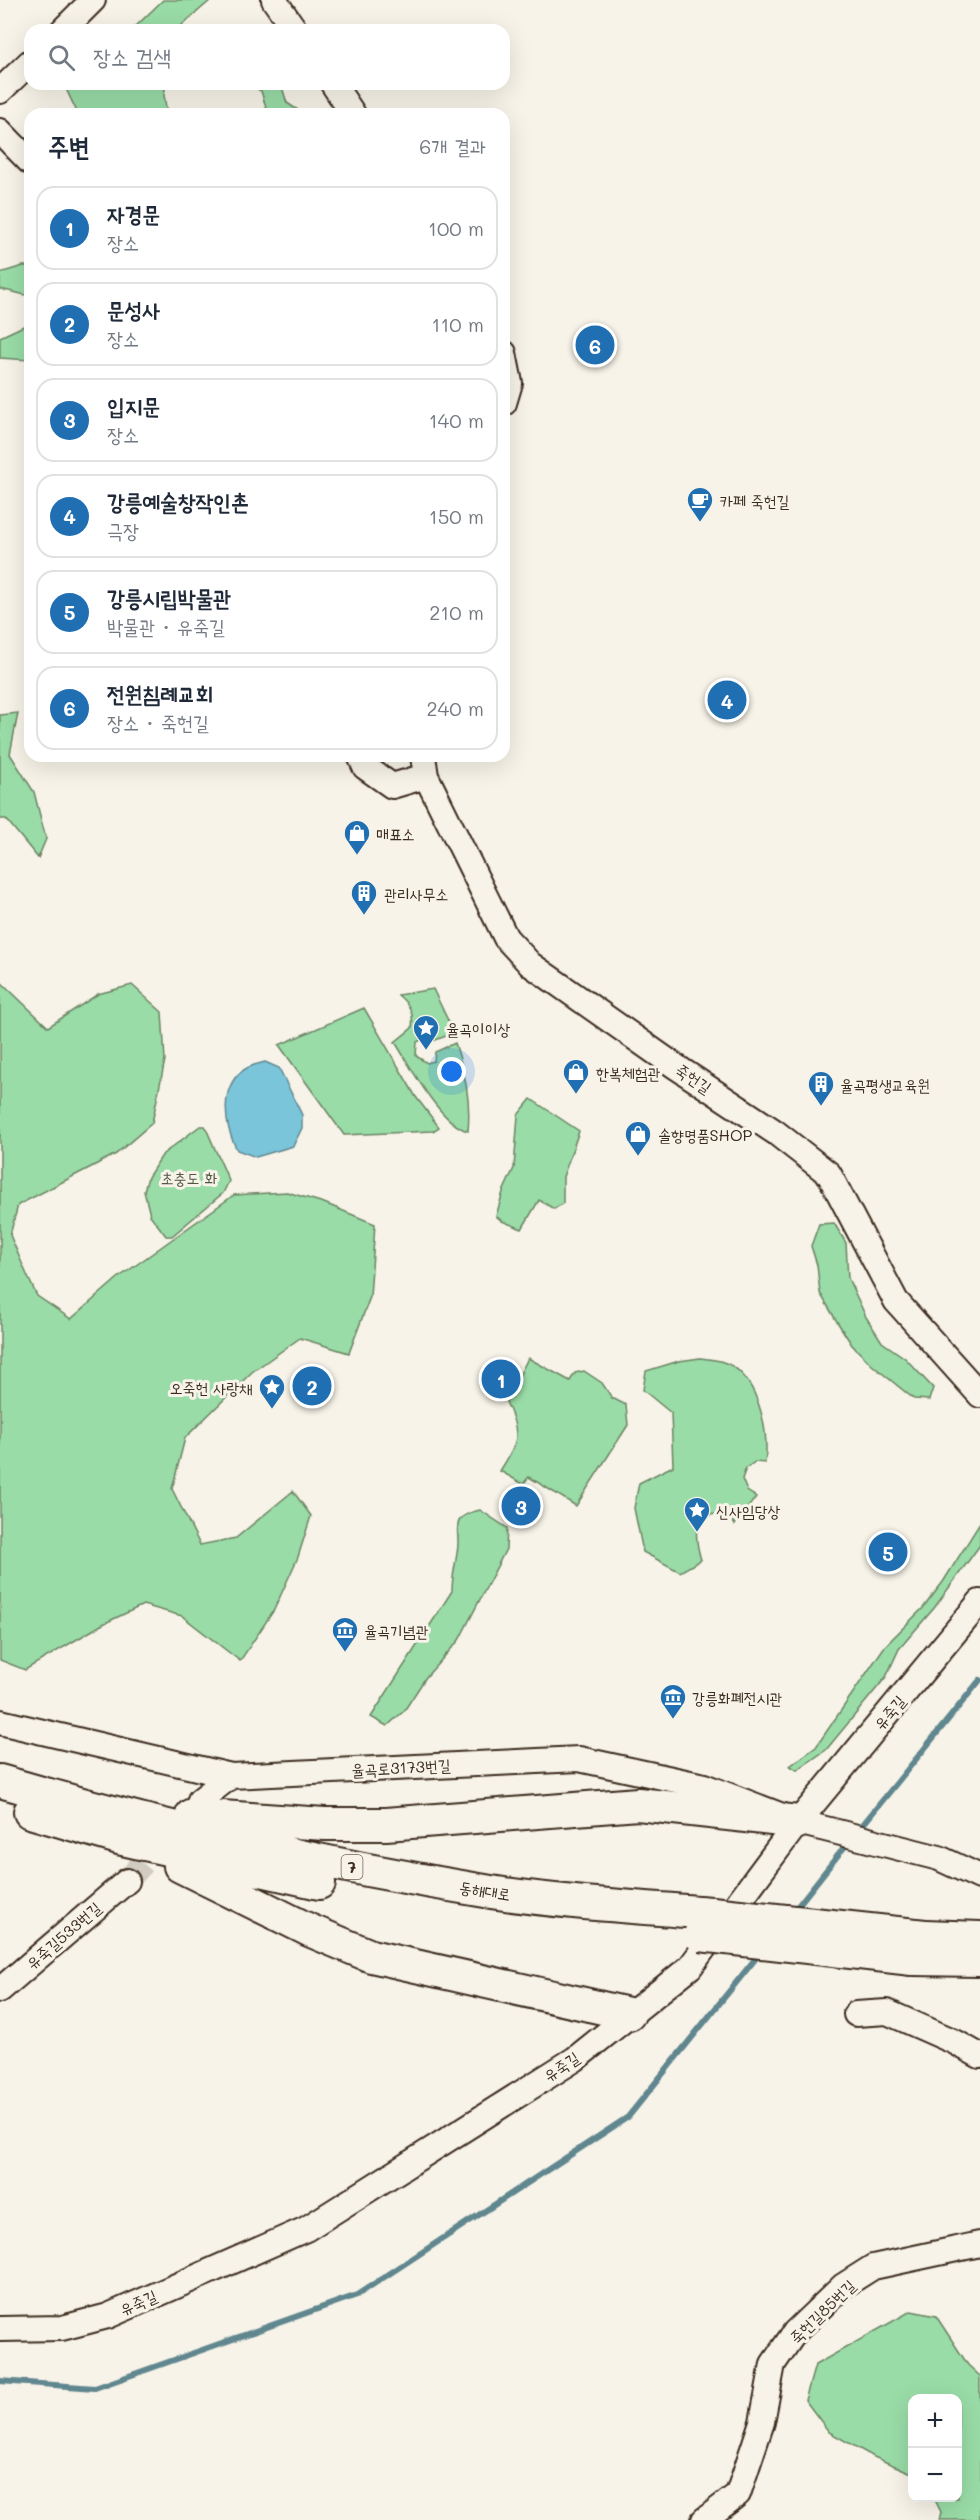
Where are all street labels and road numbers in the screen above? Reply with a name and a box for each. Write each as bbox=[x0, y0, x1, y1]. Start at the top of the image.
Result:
street label: 죽헌길 bbox=[672, 1058, 716, 1098]
street label: 유죽길 bbox=[869, 1690, 910, 1734]
street label: 율곡로3173번길 bbox=[351, 1754, 451, 1780]
road number: 7 bbox=[342, 1855, 362, 1879]
street label: 동해대로 bbox=[458, 1876, 512, 1904]
street label: 유죽길533번길 bbox=[21, 1897, 105, 1973]
street label: 유죽길 bbox=[539, 2046, 583, 2086]
street label: 죽헌길85번길 bbox=[785, 2274, 859, 2348]
street label: 유죽길 bbox=[116, 2285, 160, 2319]

